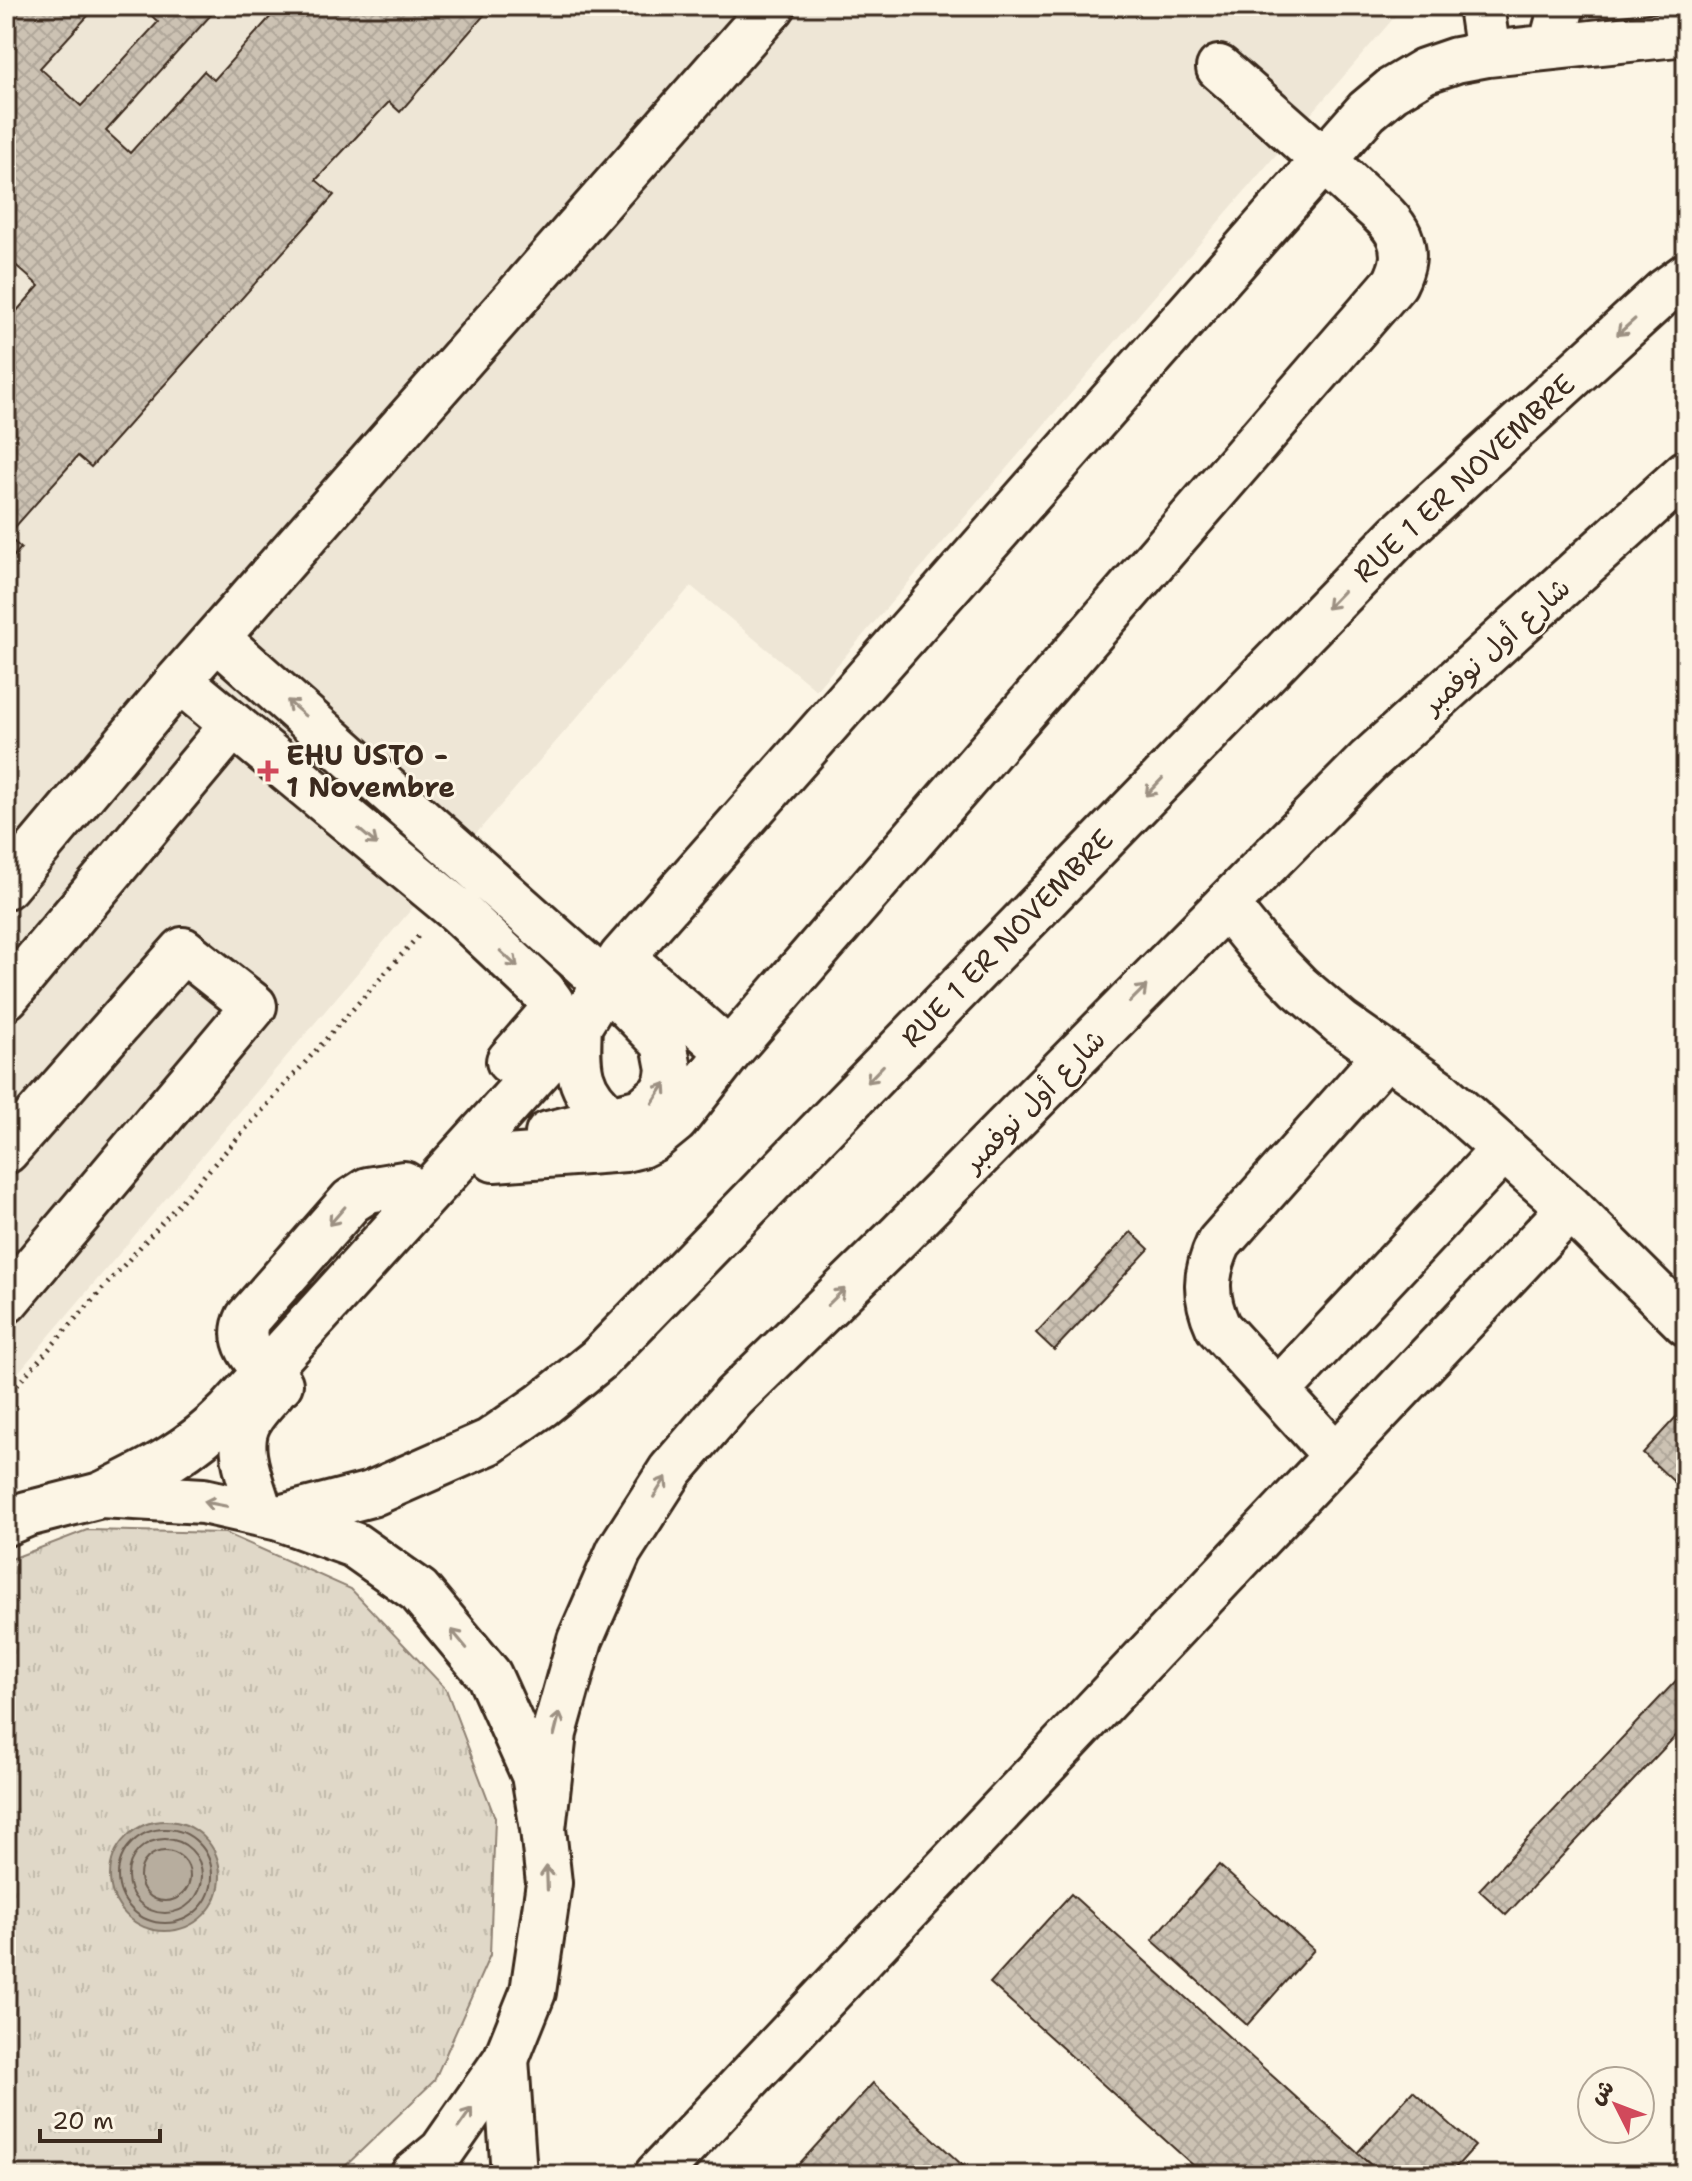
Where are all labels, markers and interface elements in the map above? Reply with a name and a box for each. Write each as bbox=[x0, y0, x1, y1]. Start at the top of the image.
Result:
one-way arrow bbox=[1617, 317, 1637, 335]
street label: RUE 1 ER NOVEMBRE bbox=[1345, 365, 1583, 591]
street label: شارع أول نوفمبر bbox=[1412, 568, 1579, 724]
one-way arrow bbox=[1326, 590, 1345, 610]
one-way arrow bbox=[287, 699, 307, 717]
place label: EHU USTO - 1 Novembre bbox=[286, 736, 455, 806]
marker: EHU USTO - 1 Novembre bbox=[257, 760, 279, 782]
one-way arrow bbox=[1145, 777, 1164, 796]
street label: RUE 1 ER NOVEMBRE bbox=[893, 820, 1121, 1056]
one-way arrow bbox=[358, 828, 378, 846]
one-way arrow bbox=[499, 949, 519, 968]
one-way arrow bbox=[1129, 984, 1148, 1004]
street label: شارع أول نوفمبر bbox=[953, 1021, 1114, 1182]
one-way arrow bbox=[866, 1064, 885, 1084]
one-way arrow bbox=[651, 1082, 668, 1104]
one-way arrow bbox=[328, 1206, 346, 1226]
one-way arrow bbox=[826, 1288, 846, 1307]
one-way arrow bbox=[652, 1476, 668, 1499]
one-way arrow bbox=[202, 1495, 228, 1510]
one-way arrow bbox=[450, 1629, 468, 1650]
one-way arrow bbox=[550, 1711, 565, 1737]
one-way arrow bbox=[540, 1865, 555, 1892]
north arrow bbox=[1576, 2065, 1656, 2145]
text: ش bbox=[1583, 2073, 1620, 2111]
scale bar bbox=[40, 2093, 160, 2143]
text: 20 m bbox=[52, 2105, 114, 2137]
one-way arrow bbox=[457, 2108, 473, 2130]

